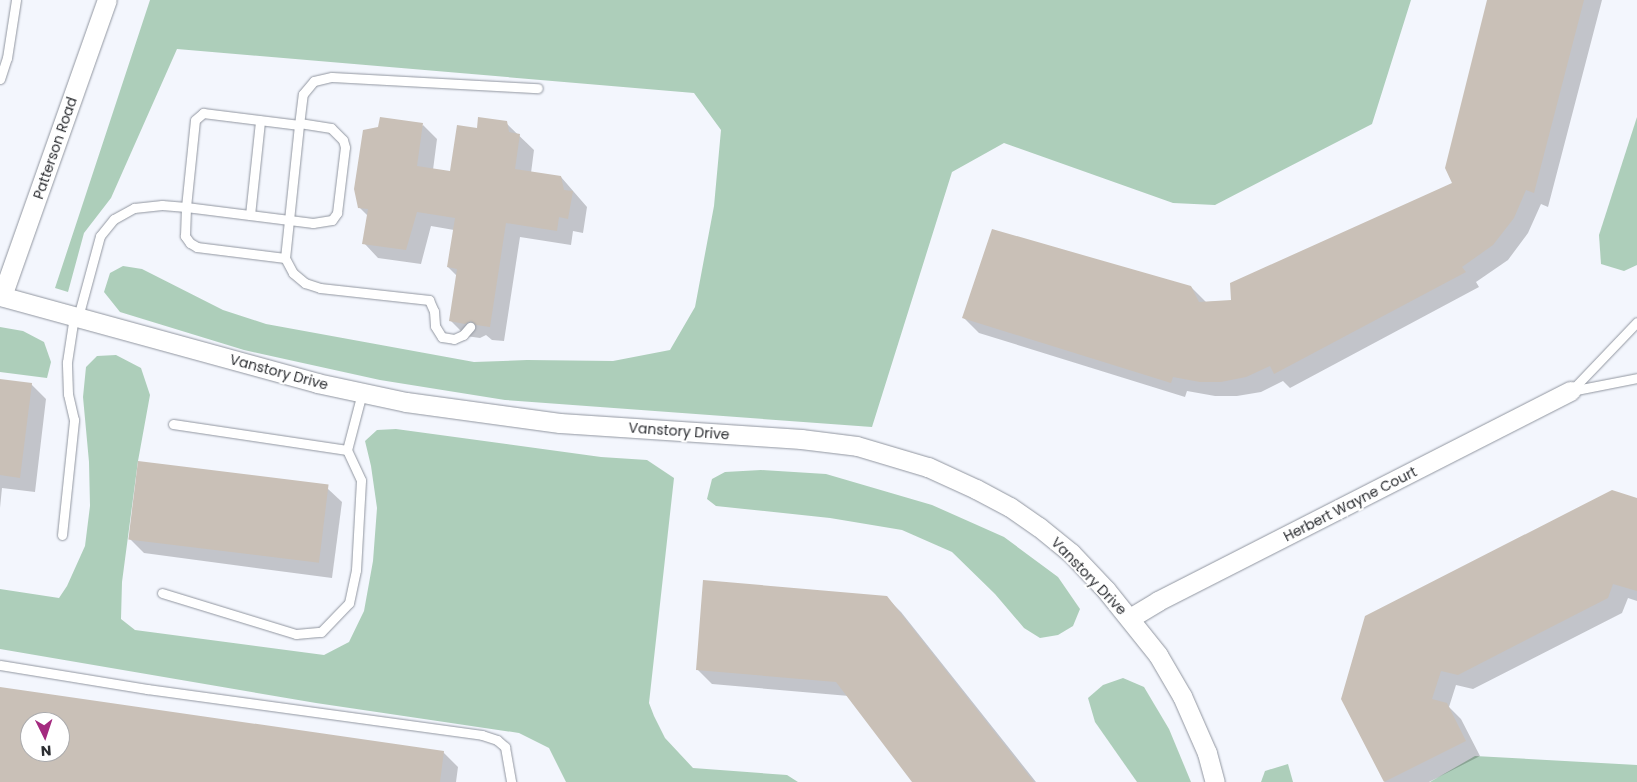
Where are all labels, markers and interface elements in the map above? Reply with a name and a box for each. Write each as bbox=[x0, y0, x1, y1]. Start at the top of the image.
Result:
street label: Patterson Road bbox=[30, 95, 80, 201]
street label: Vanstory Drive bbox=[228, 351, 330, 393]
street label: Vanstory Drive bbox=[628, 419, 730, 443]
street label: Herbert Wayne Court bbox=[1281, 463, 1419, 545]
street label: Vanstory Drive bbox=[1048, 534, 1130, 618]
north arrow bbox=[20, 712, 70, 762]
text: N bbox=[40, 741, 52, 761]

